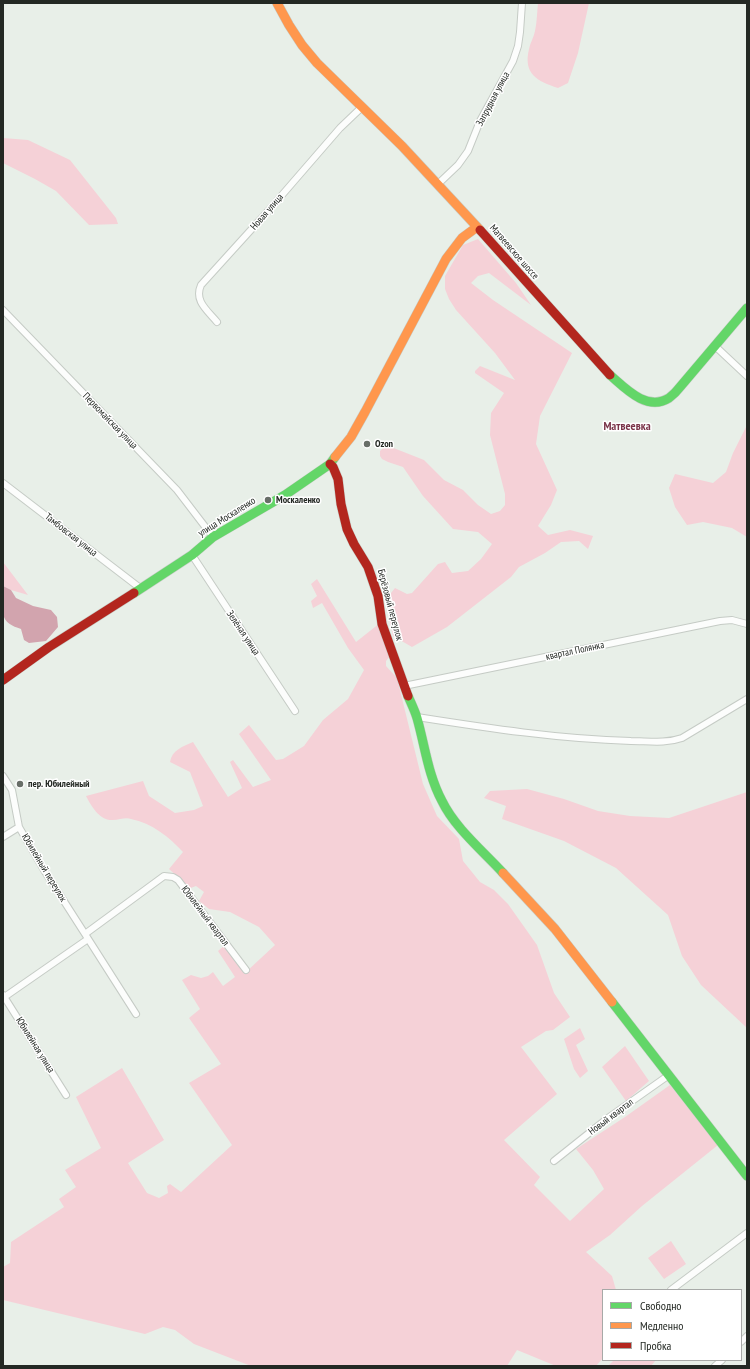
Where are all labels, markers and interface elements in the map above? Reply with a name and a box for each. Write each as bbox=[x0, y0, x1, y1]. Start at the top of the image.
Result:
street label: Запрудная улица bbox=[474, 70, 512, 128]
street label: Новая улица bbox=[248, 191, 286, 233]
street label: Матвеевское шоссе bbox=[487, 222, 541, 282]
street label: Первомайская улица bbox=[80, 390, 140, 452]
district label: Матвеевка bbox=[603, 420, 651, 434]
place label: Ozon bbox=[375, 438, 393, 450]
marker: Ozon bbox=[362, 439, 372, 449]
place label: Москаленко bbox=[276, 494, 320, 506]
street label: улица Москаленко bbox=[196, 495, 258, 539]
marker: Москаленко bbox=[263, 495, 273, 505]
street label: Тамбовская улица bbox=[42, 511, 100, 559]
street label: Берёзовый переулок bbox=[375, 568, 405, 642]
street label: Зелёная улица bbox=[224, 608, 262, 658]
street label: квартал Полянка bbox=[545, 639, 605, 663]
place label: пер. Юбилейный bbox=[28, 778, 90, 790]
marker: пер. Юбилейный bbox=[15, 779, 25, 789]
street label: Юбилейный переулок bbox=[19, 832, 69, 904]
street label: Юбилейный квартал bbox=[179, 884, 231, 948]
street label: Юбилейная улица bbox=[13, 1015, 57, 1075]
street label: Новый квартал bbox=[586, 1096, 636, 1138]
legend bbox=[602, 1289, 742, 1361]
text: Свободно bbox=[640, 1298, 682, 1313]
text: Медленно bbox=[640, 1318, 683, 1333]
text: Пробка bbox=[640, 1338, 671, 1353]

